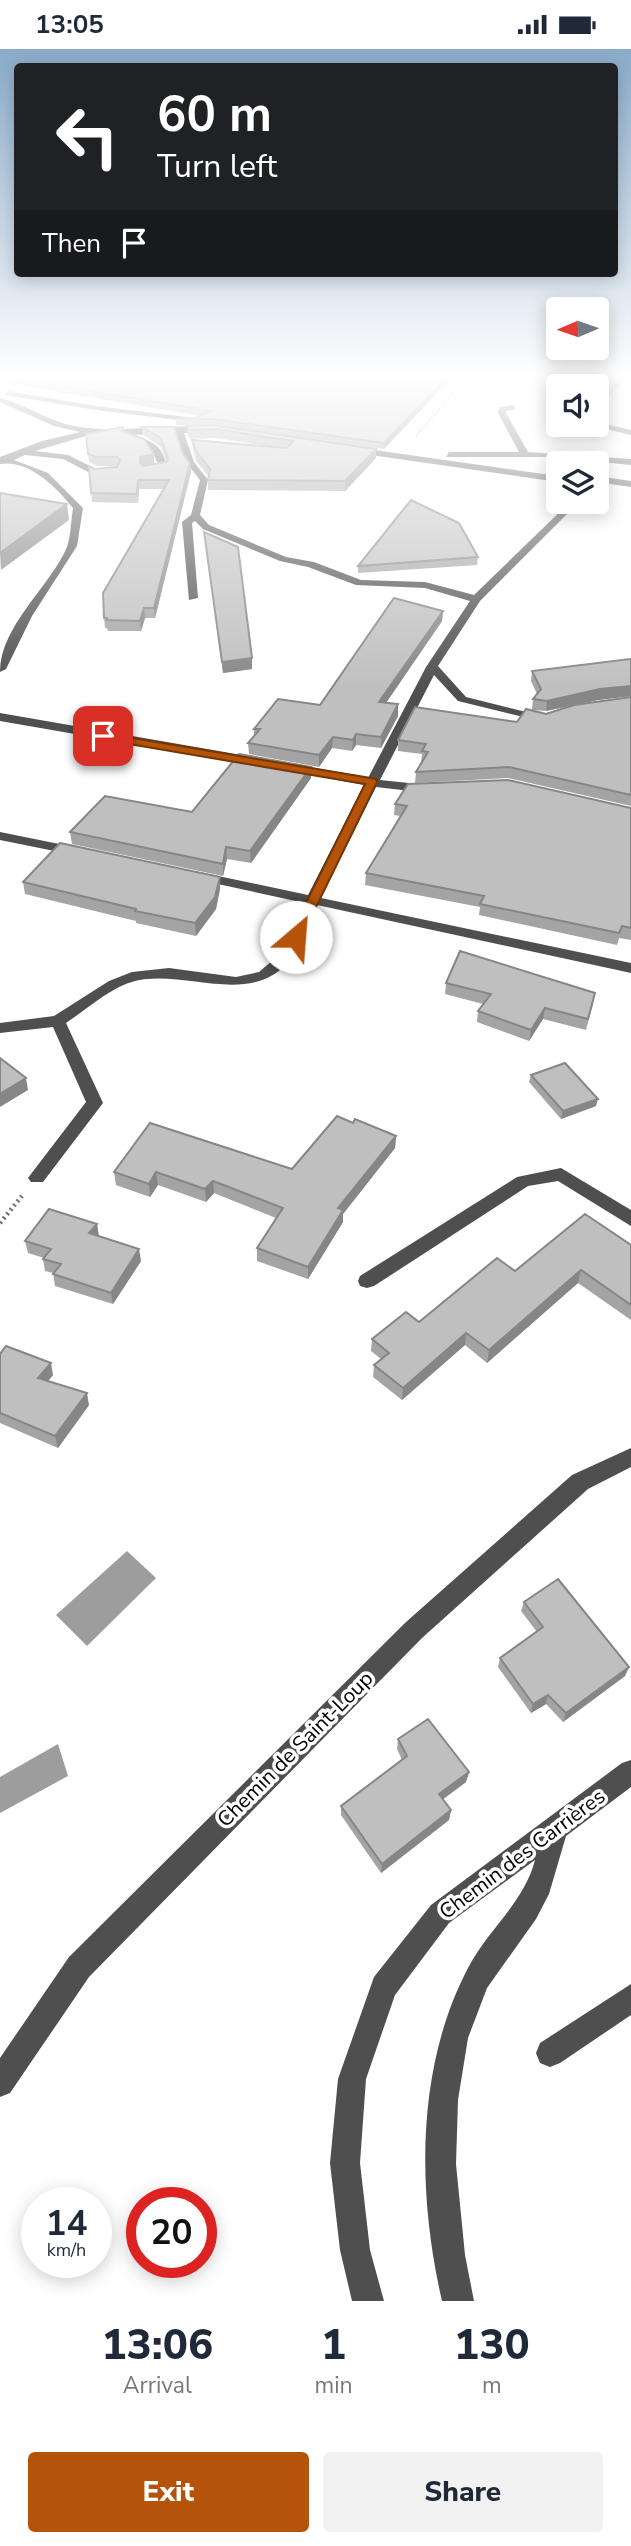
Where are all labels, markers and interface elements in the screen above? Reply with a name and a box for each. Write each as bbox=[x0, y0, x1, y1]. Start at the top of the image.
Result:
text: 13:05 bbox=[35, 7, 104, 42]
text: 60 m bbox=[157, 81, 272, 148]
icon: left bbox=[42, 91, 133, 182]
text: Turn left bbox=[157, 145, 277, 188]
icon: arrive bbox=[115, 224, 153, 262]
text: Then bbox=[42, 226, 101, 261]
north arrow bbox=[546, 297, 609, 361]
map controls bbox=[546, 297, 609, 514]
button: sound bbox=[546, 374, 609, 437]
button: layers bbox=[546, 451, 609, 514]
pin bbox=[73, 706, 133, 766]
icon: arrive bbox=[84, 717, 122, 755]
position arrow bbox=[259, 900, 333, 974]
street label: Chemin de Saint-Loup bbox=[211, 1665, 379, 1833]
street label: Chemin des Carrières bbox=[433, 1782, 611, 1926]
speed limit sign: 20 bbox=[126, 2187, 217, 2278]
text: 14 bbox=[45, 2200, 88, 2247]
text: km/h bbox=[47, 2238, 86, 2262]
text: 13:06 bbox=[101, 2317, 213, 2374]
text: 1 bbox=[321, 2317, 346, 2374]
text: 130 bbox=[454, 2317, 530, 2374]
text: Arrival bbox=[123, 2370, 192, 2401]
text: min bbox=[315, 2370, 353, 2401]
text: m bbox=[482, 2370, 502, 2401]
button: Exit bbox=[28, 2452, 309, 2532]
button: Share bbox=[323, 2452, 603, 2532]

